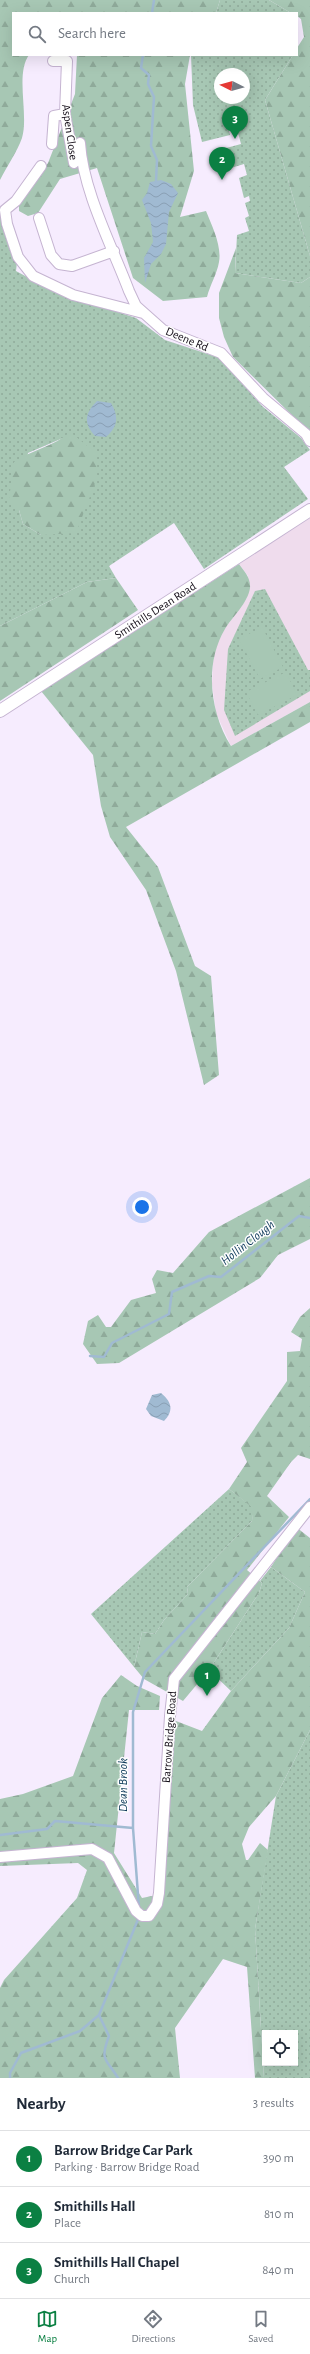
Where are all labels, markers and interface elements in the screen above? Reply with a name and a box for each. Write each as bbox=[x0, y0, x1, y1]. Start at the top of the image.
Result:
search box bbox=[12, 12, 298, 56]
icon: search bbox=[26, 23, 48, 45]
text: Search here bbox=[58, 26, 126, 41]
north arrow bbox=[214, 68, 250, 104]
street label: Aspen Close bbox=[60, 103, 80, 161]
pin: 3 bbox=[222, 106, 248, 139]
pin: 2 bbox=[209, 147, 235, 180]
street label: Deene Rd bbox=[164, 325, 210, 353]
street label: Smithills Dean Road bbox=[112, 580, 198, 641]
your location bbox=[132, 1197, 152, 1217]
water label: Hollin Clough bbox=[219, 1218, 277, 1268]
pin: 1 bbox=[194, 1663, 220, 1696]
street label: Barrow Bridge Road bbox=[160, 1691, 178, 1783]
water label: Dean Brook bbox=[117, 1758, 130, 1812]
map controls bbox=[262, 2030, 298, 2066]
button: locate bbox=[262, 2030, 298, 2066]
text: Nearby bbox=[16, 2095, 66, 2112]
text: 3 results bbox=[253, 2097, 294, 2110]
text: Barrow Bridge Car Park bbox=[54, 2143, 193, 2158]
text: 1 bbox=[27, 2152, 31, 2165]
text: 390 m bbox=[263, 2152, 294, 2165]
text: Parking · Barrow Bridge Road bbox=[54, 2161, 200, 2174]
text: Smithills Hall bbox=[54, 2199, 136, 2214]
text: 2 bbox=[26, 2208, 32, 2221]
text: 810 m bbox=[264, 2208, 294, 2221]
text: Place bbox=[54, 2217, 81, 2230]
text: Smithills Hall Chapel bbox=[54, 2255, 180, 2270]
text: 3 bbox=[26, 2264, 32, 2277]
text: 840 m bbox=[262, 2264, 294, 2277]
text: Church bbox=[54, 2273, 90, 2286]
tab: Map bbox=[36, 2308, 58, 2345]
tab: Directions bbox=[131, 2308, 175, 2345]
tab: Saved bbox=[248, 2308, 273, 2345]

